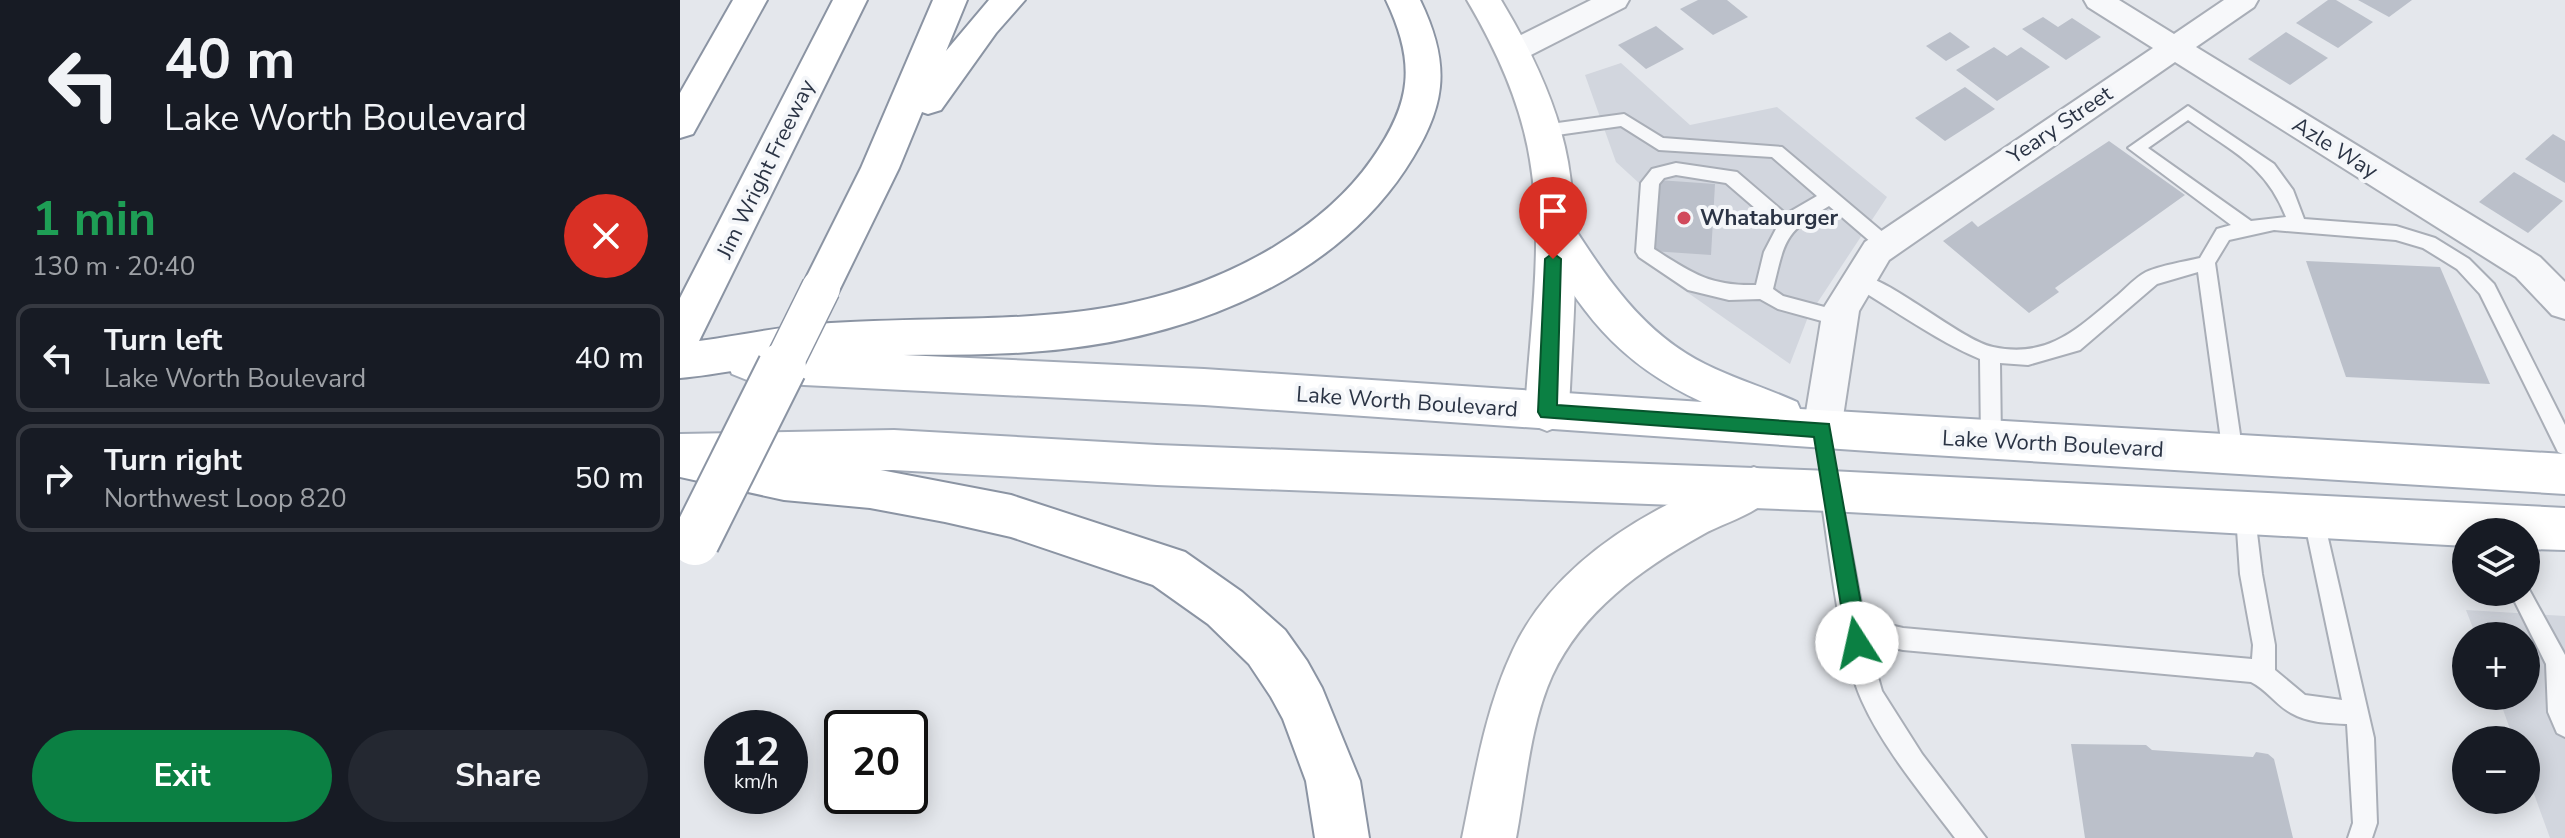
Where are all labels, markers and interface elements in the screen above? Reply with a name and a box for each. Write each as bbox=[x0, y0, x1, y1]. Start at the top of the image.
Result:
text: 40 m bbox=[164, 21, 295, 98]
icon: left bbox=[32, 32, 136, 136]
street label: Jim Wright Freeway bbox=[709, 74, 823, 264]
street label: Yeary Street bbox=[2001, 79, 2118, 172]
text: Lake Worth Boulevard bbox=[164, 94, 527, 143]
street label: Azle Way bbox=[2286, 110, 2384, 186]
pin bbox=[1519, 177, 1587, 259]
text: 1 min bbox=[32, 186, 156, 252]
icon: arrive bbox=[1531, 189, 1575, 233]
button: close bbox=[564, 194, 648, 278]
place label: Whataburger bbox=[1700, 203, 1838, 233]
marker: Whataburger bbox=[1675, 209, 1693, 227]
text: 130 m · 20:40 bbox=[32, 249, 195, 284]
text: Turn left bbox=[104, 320, 222, 361]
icon: left bbox=[36, 336, 80, 380]
text: 40 m bbox=[575, 338, 644, 379]
text: Lake Worth Boulevard bbox=[104, 361, 366, 396]
street label: Lake Worth Boulevard bbox=[1295, 379, 1519, 425]
street label: Lake Worth Boulevard bbox=[1941, 423, 2165, 465]
text: Turn right bbox=[104, 440, 242, 481]
icon: right bbox=[36, 456, 80, 500]
text: 50 m bbox=[575, 458, 644, 499]
text: Northwest Loop 820 bbox=[104, 481, 347, 516]
map controls bbox=[2452, 518, 2540, 814]
button: layers bbox=[2452, 518, 2540, 606]
position arrow bbox=[1815, 601, 1899, 685]
button: + bbox=[2452, 622, 2540, 710]
speed limit sign: 20 bbox=[824, 710, 928, 814]
text: 12 bbox=[732, 725, 780, 779]
button: − bbox=[2452, 726, 2540, 814]
button: Exit bbox=[32, 730, 332, 822]
button: Share bbox=[348, 730, 648, 822]
text: km/h bbox=[734, 768, 778, 795]

